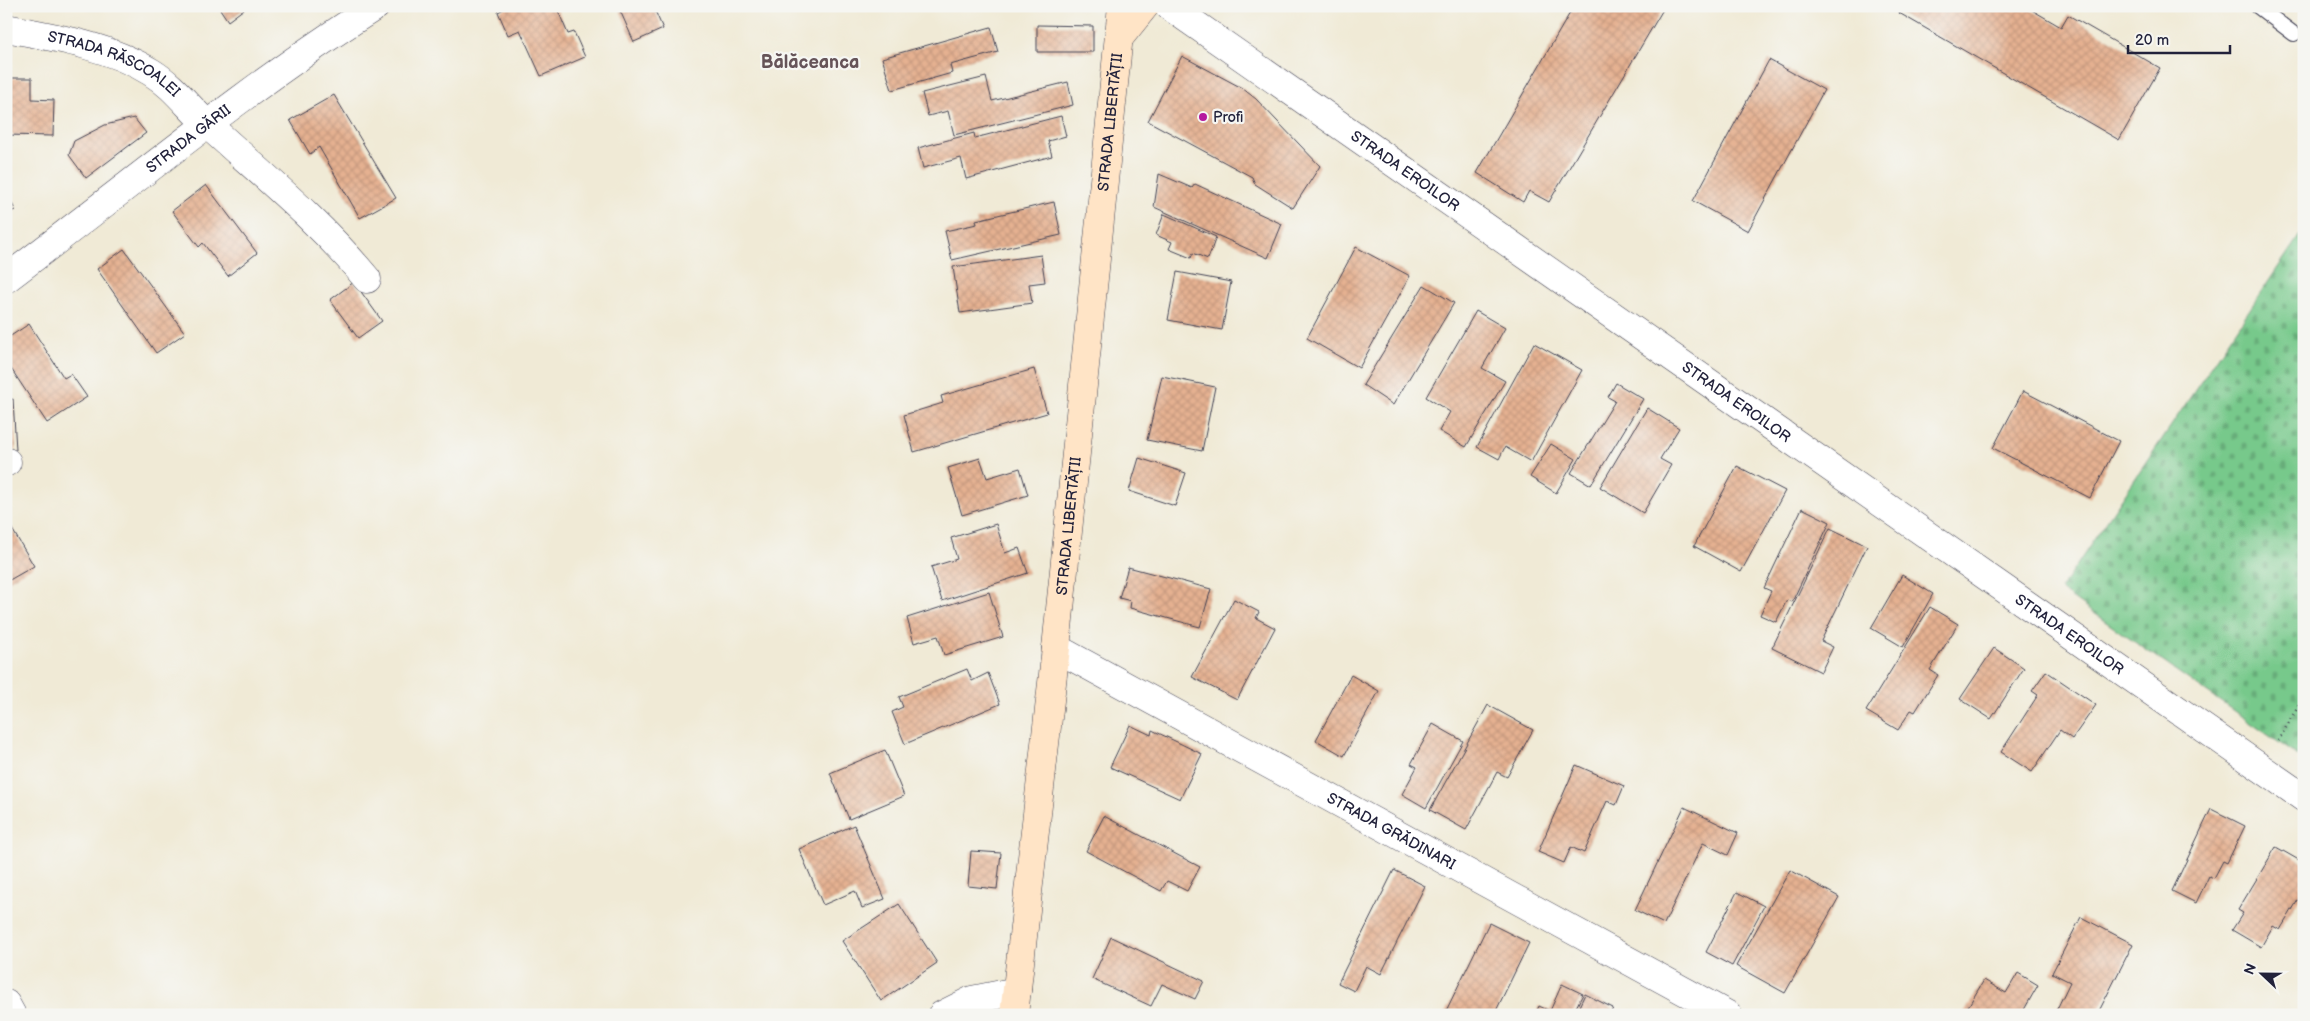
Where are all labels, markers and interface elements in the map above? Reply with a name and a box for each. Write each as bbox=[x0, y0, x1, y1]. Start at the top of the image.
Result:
scale bar bbox=[2128, 22, 2230, 54]
street label: STRADA RĂSCOALEI bbox=[46, 27, 184, 101]
text: 20 m bbox=[2135, 31, 2169, 50]
district label: Bălăceanca bbox=[761, 52, 859, 73]
street label: STRADA LIBERTĂȚII bbox=[1094, 52, 1127, 192]
street label: STRADA GĂRII bbox=[142, 101, 235, 177]
place label: Profi bbox=[1213, 108, 1243, 127]
marker: Profi bbox=[1197, 111, 1209, 123]
street label: STRADA EROILOR bbox=[1347, 127, 1463, 216]
street label: STRADA EROILOR bbox=[1678, 358, 1795, 447]
street label: STRADA LIBERTĂȚII bbox=[1052, 456, 1086, 596]
street label: STRADA EROILOR bbox=[2011, 590, 2128, 679]
street label: STRADA GRĂDINARI bbox=[1323, 789, 1459, 875]
north arrow bbox=[2238, 948, 2288, 998]
text: N bbox=[2241, 961, 2260, 977]

